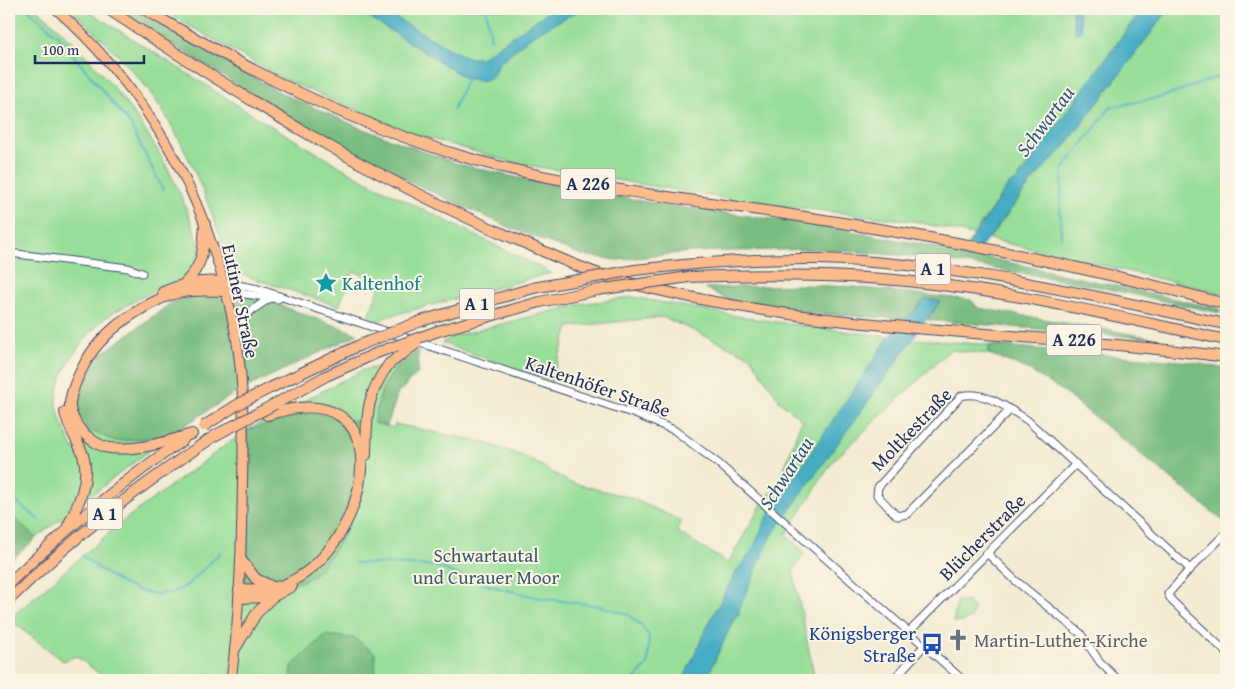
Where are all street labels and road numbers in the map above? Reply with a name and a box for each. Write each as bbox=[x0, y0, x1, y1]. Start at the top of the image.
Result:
road number: A 226 bbox=[560, 168, 616, 200]
street label: Eutiner Straße bbox=[215, 241, 267, 361]
road number: A 1 bbox=[916, 253, 950, 284]
road number: A 1 bbox=[460, 288, 494, 320]
road number: A 226 bbox=[1046, 324, 1102, 356]
street label: Kaltenhöfer Straße bbox=[522, 348, 674, 424]
street label: Moltkestraße bbox=[864, 381, 958, 477]
street label: Blücherstraße bbox=[932, 487, 1032, 587]
road number: A 1 bbox=[88, 498, 122, 530]

